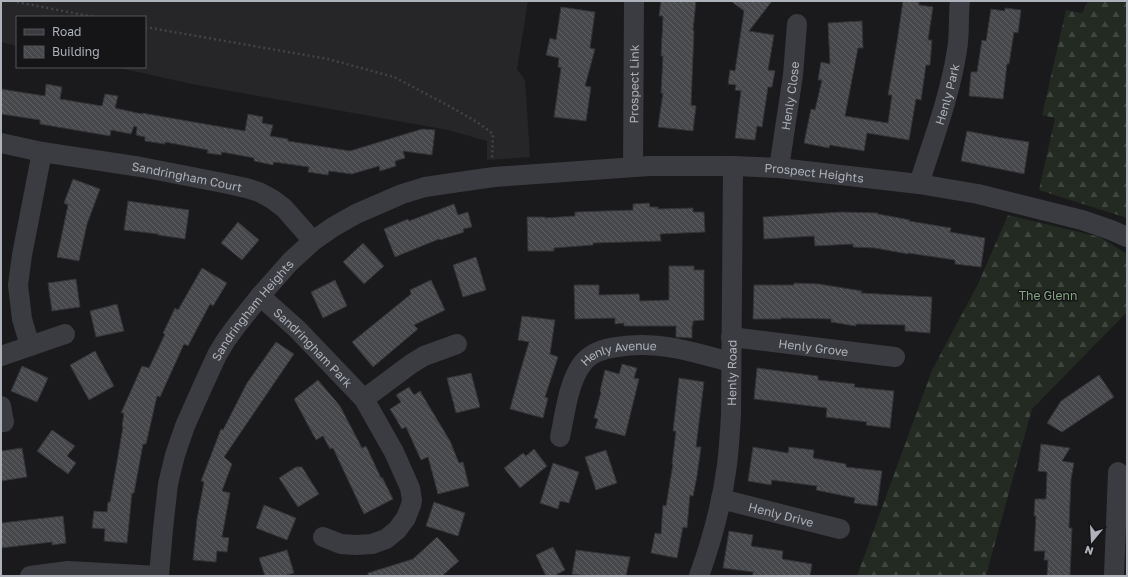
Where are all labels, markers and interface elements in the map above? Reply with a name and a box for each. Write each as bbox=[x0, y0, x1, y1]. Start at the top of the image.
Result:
legend bbox=[16, 16, 146, 68]
text: Road bbox=[52, 24, 81, 39]
text: Building bbox=[52, 44, 100, 59]
street label: Prospect Link bbox=[626, 44, 641, 124]
street label: Henly Close bbox=[777, 61, 802, 131]
street label: Henly Park bbox=[931, 62, 962, 127]
street label: Sandringham Court bbox=[131, 158, 244, 194]
street label: Prospect Heights bbox=[764, 160, 865, 185]
street label: Sandringham Heights bbox=[208, 256, 296, 363]
park label: The Glenn bbox=[1019, 288, 1077, 303]
street label: Sandringham Park bbox=[271, 304, 356, 390]
street label: Henly Grove bbox=[778, 335, 849, 359]
street label: Henly Avenue bbox=[577, 337, 657, 369]
street label: Henly Road bbox=[724, 340, 739, 406]
street label: Henly Drive bbox=[747, 499, 815, 530]
north arrow bbox=[1072, 521, 1112, 561]
text: N bbox=[1083, 544, 1095, 558]

